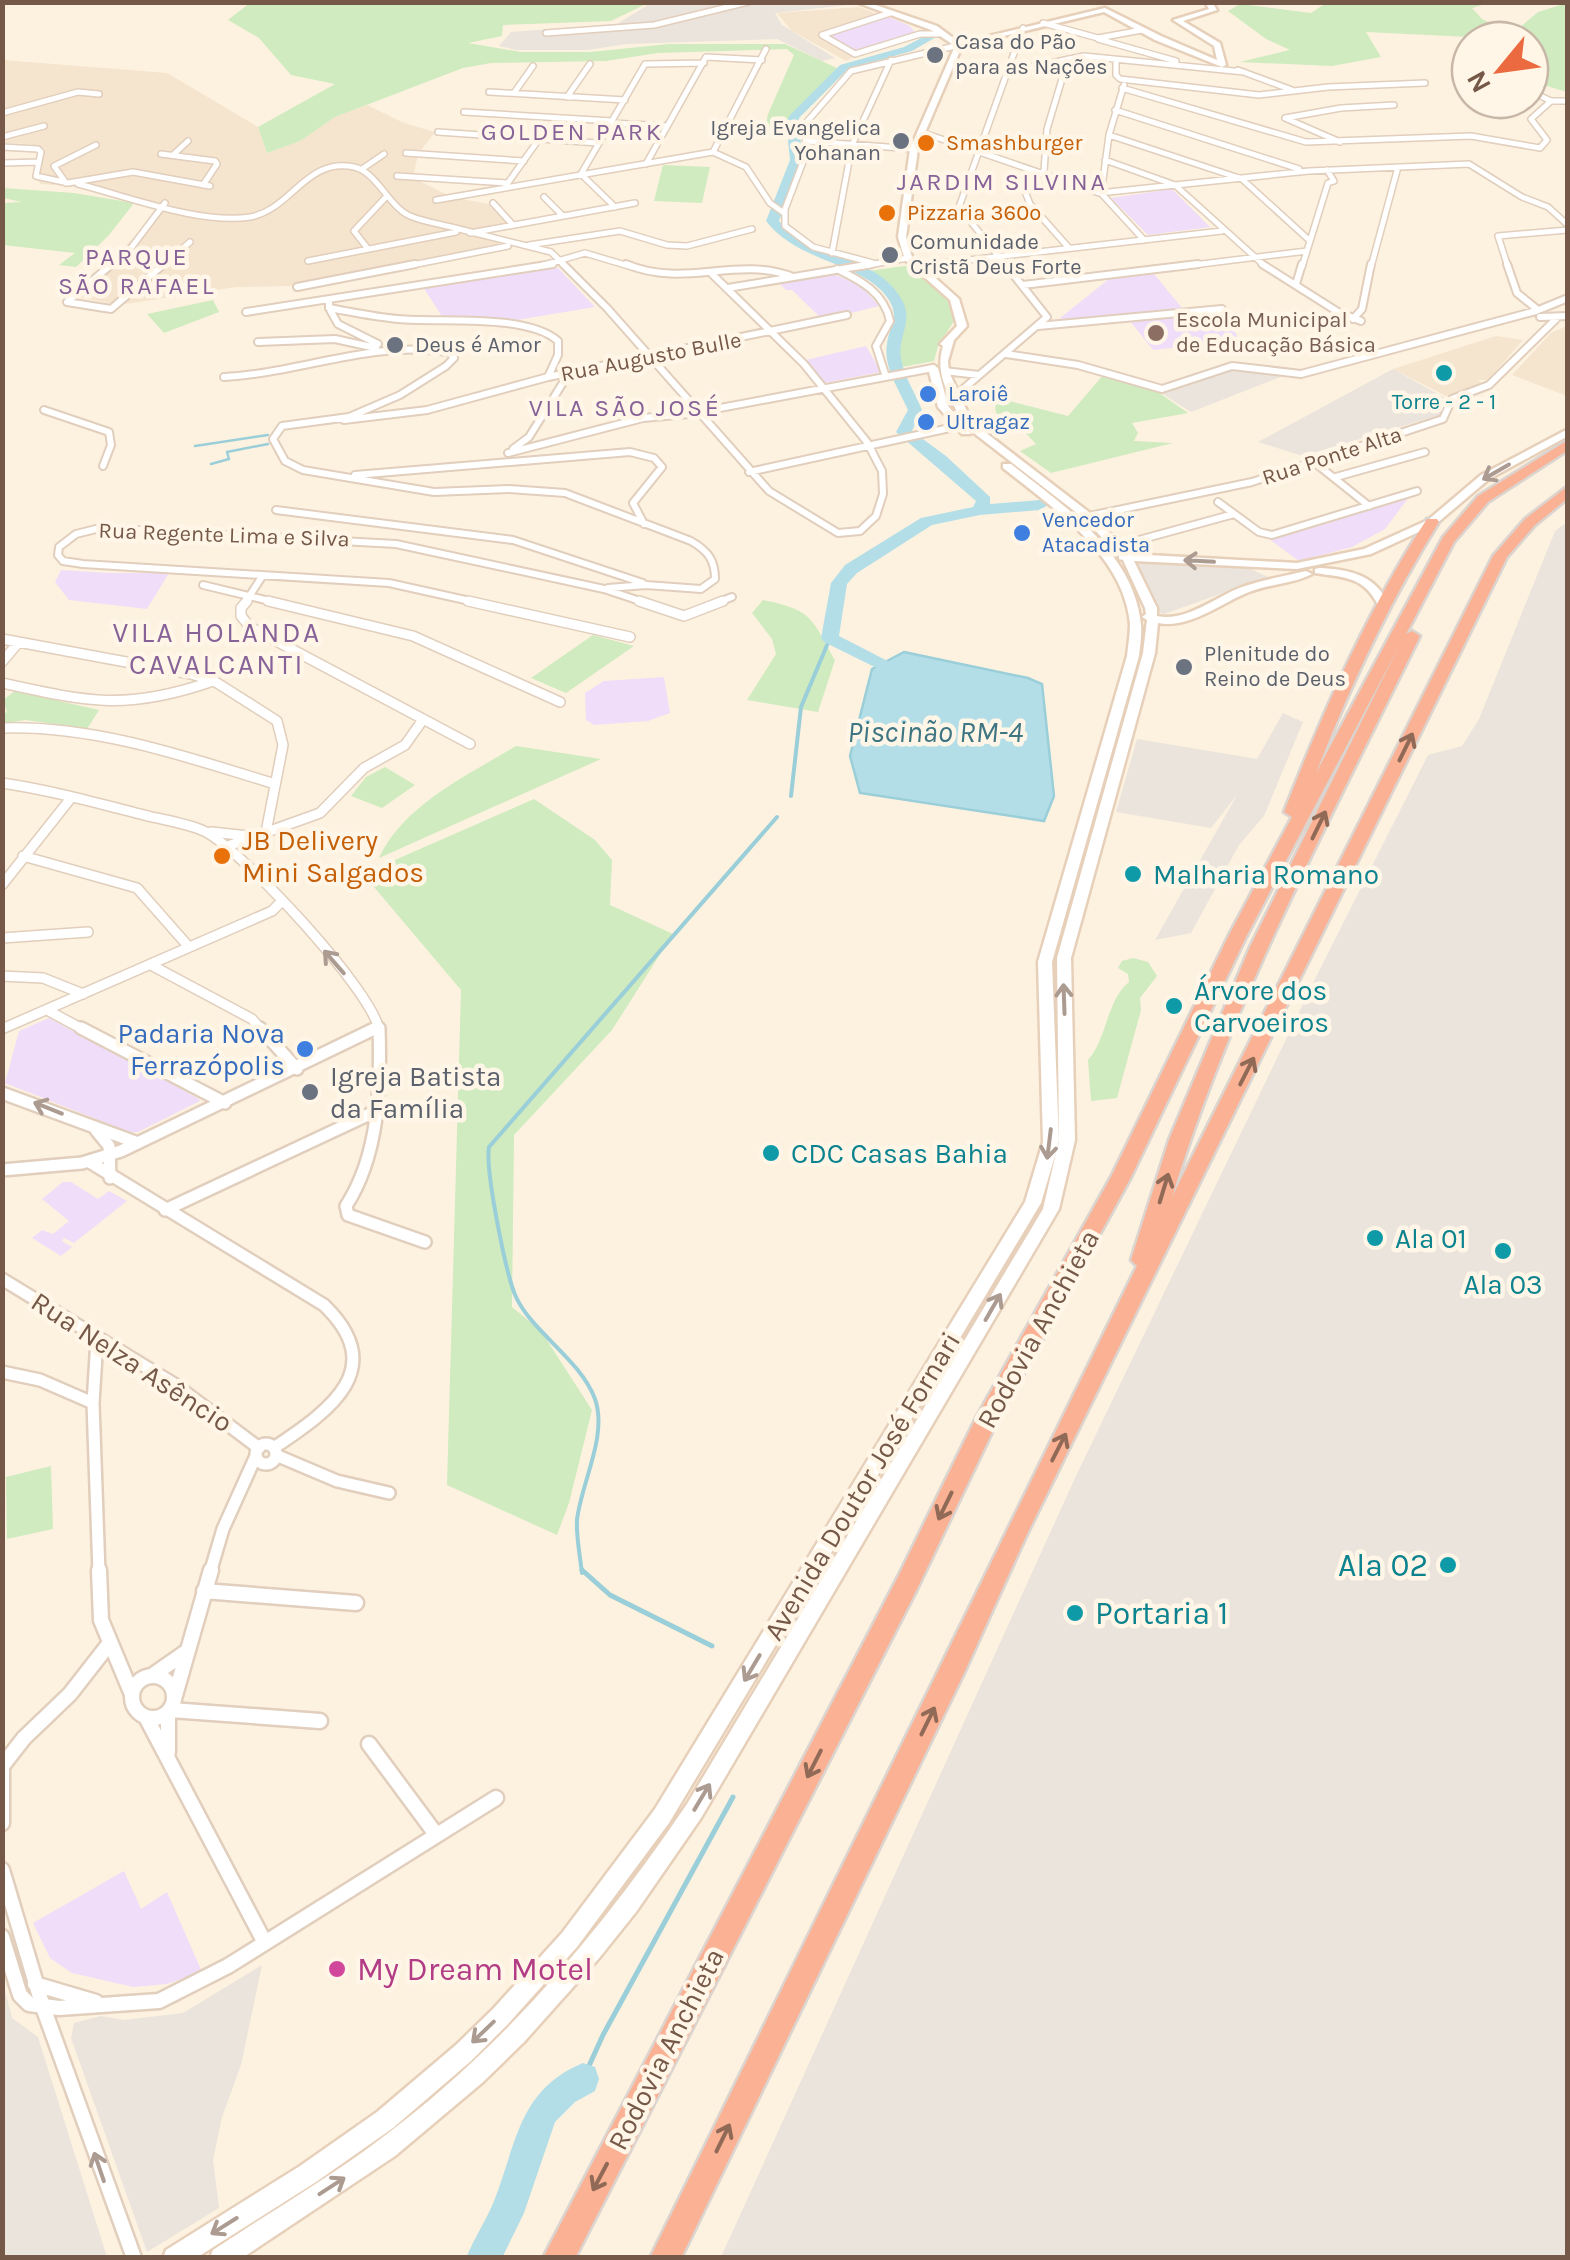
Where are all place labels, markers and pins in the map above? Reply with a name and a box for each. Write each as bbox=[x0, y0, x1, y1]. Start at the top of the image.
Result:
place label: Casa do Pão para as Nações bbox=[955, 29, 1108, 80]
marker: Casa do Pão para as Nações bbox=[924, 44, 946, 66]
place label: Igreja Evangelica Yohanan bbox=[710, 115, 881, 166]
marker: Igreja Evangelica Yohanan bbox=[890, 130, 912, 152]
place label: Smashburger bbox=[946, 130, 1083, 156]
marker: Smashburger bbox=[915, 132, 937, 154]
place label: Pizzaria 360º bbox=[907, 200, 1041, 226]
marker: Pizzaria 360º bbox=[876, 202, 898, 224]
place label: Comunidade Cristã Deus Forte bbox=[910, 229, 1082, 280]
marker: Comunidade Cristã Deus Forte bbox=[879, 244, 901, 266]
place label: Escola Municipal de Educação Básica bbox=[1176, 307, 1376, 358]
marker: Escola Municipal de Educação Básica bbox=[1145, 322, 1167, 344]
place label: Deus é Amor bbox=[415, 332, 541, 358]
marker: Deus é Amor bbox=[384, 334, 406, 356]
marker: Torre - 2 - 1 bbox=[1433, 362, 1455, 384]
place label: Laroiê bbox=[948, 381, 1008, 407]
marker: Laroiê bbox=[917, 383, 939, 405]
place label: Torre - 2 - 1 bbox=[1392, 389, 1496, 415]
place label: Ultragaz bbox=[946, 409, 1030, 435]
marker: Ultragaz bbox=[915, 411, 937, 433]
place label: Vencedor Atacadista bbox=[1042, 507, 1150, 558]
marker: Vencedor Atacadista bbox=[1011, 522, 1033, 544]
place label: Plenitude do Reino de Deus bbox=[1204, 641, 1346, 692]
marker: Plenitude do Reino de Deus bbox=[1173, 656, 1195, 678]
place label: JB Delivery Mini Salgados bbox=[242, 824, 424, 889]
marker: JB Delivery Mini Salgados bbox=[211, 845, 233, 867]
place label: Malharia Romano bbox=[1153, 858, 1379, 891]
marker: Malharia Romano bbox=[1122, 863, 1144, 885]
place label: Árvore dos Carvoeiros bbox=[1194, 973, 1329, 1039]
marker: Árvore dos Carvoeiros bbox=[1163, 995, 1185, 1017]
place label: Padaria Nova Ferrazópolis bbox=[118, 1017, 285, 1082]
marker: Padaria Nova Ferrazópolis bbox=[294, 1038, 316, 1060]
place label: Igreja Batista da Família bbox=[330, 1060, 501, 1125]
marker: Igreja Batista da Família bbox=[299, 1081, 321, 1103]
place label: CDC Casas Bahia bbox=[791, 1137, 1008, 1170]
marker: CDC Casas Bahia bbox=[760, 1142, 782, 1164]
place label: Ala 01 bbox=[1395, 1222, 1467, 1255]
marker: Ala 01 bbox=[1364, 1227, 1386, 1249]
marker: Ala 03 bbox=[1492, 1240, 1514, 1262]
place label: Ala 03 bbox=[1463, 1268, 1543, 1301]
place label: Ala 02 bbox=[1338, 1547, 1428, 1584]
marker: Ala 02 bbox=[1437, 1554, 1459, 1576]
place label: Portaria 1 bbox=[1095, 1595, 1228, 1632]
marker: Portaria 1 bbox=[1064, 1602, 1086, 1624]
place label: My Dream Motel bbox=[357, 1951, 593, 1988]
marker: My Dream Motel bbox=[326, 1958, 348, 1980]

